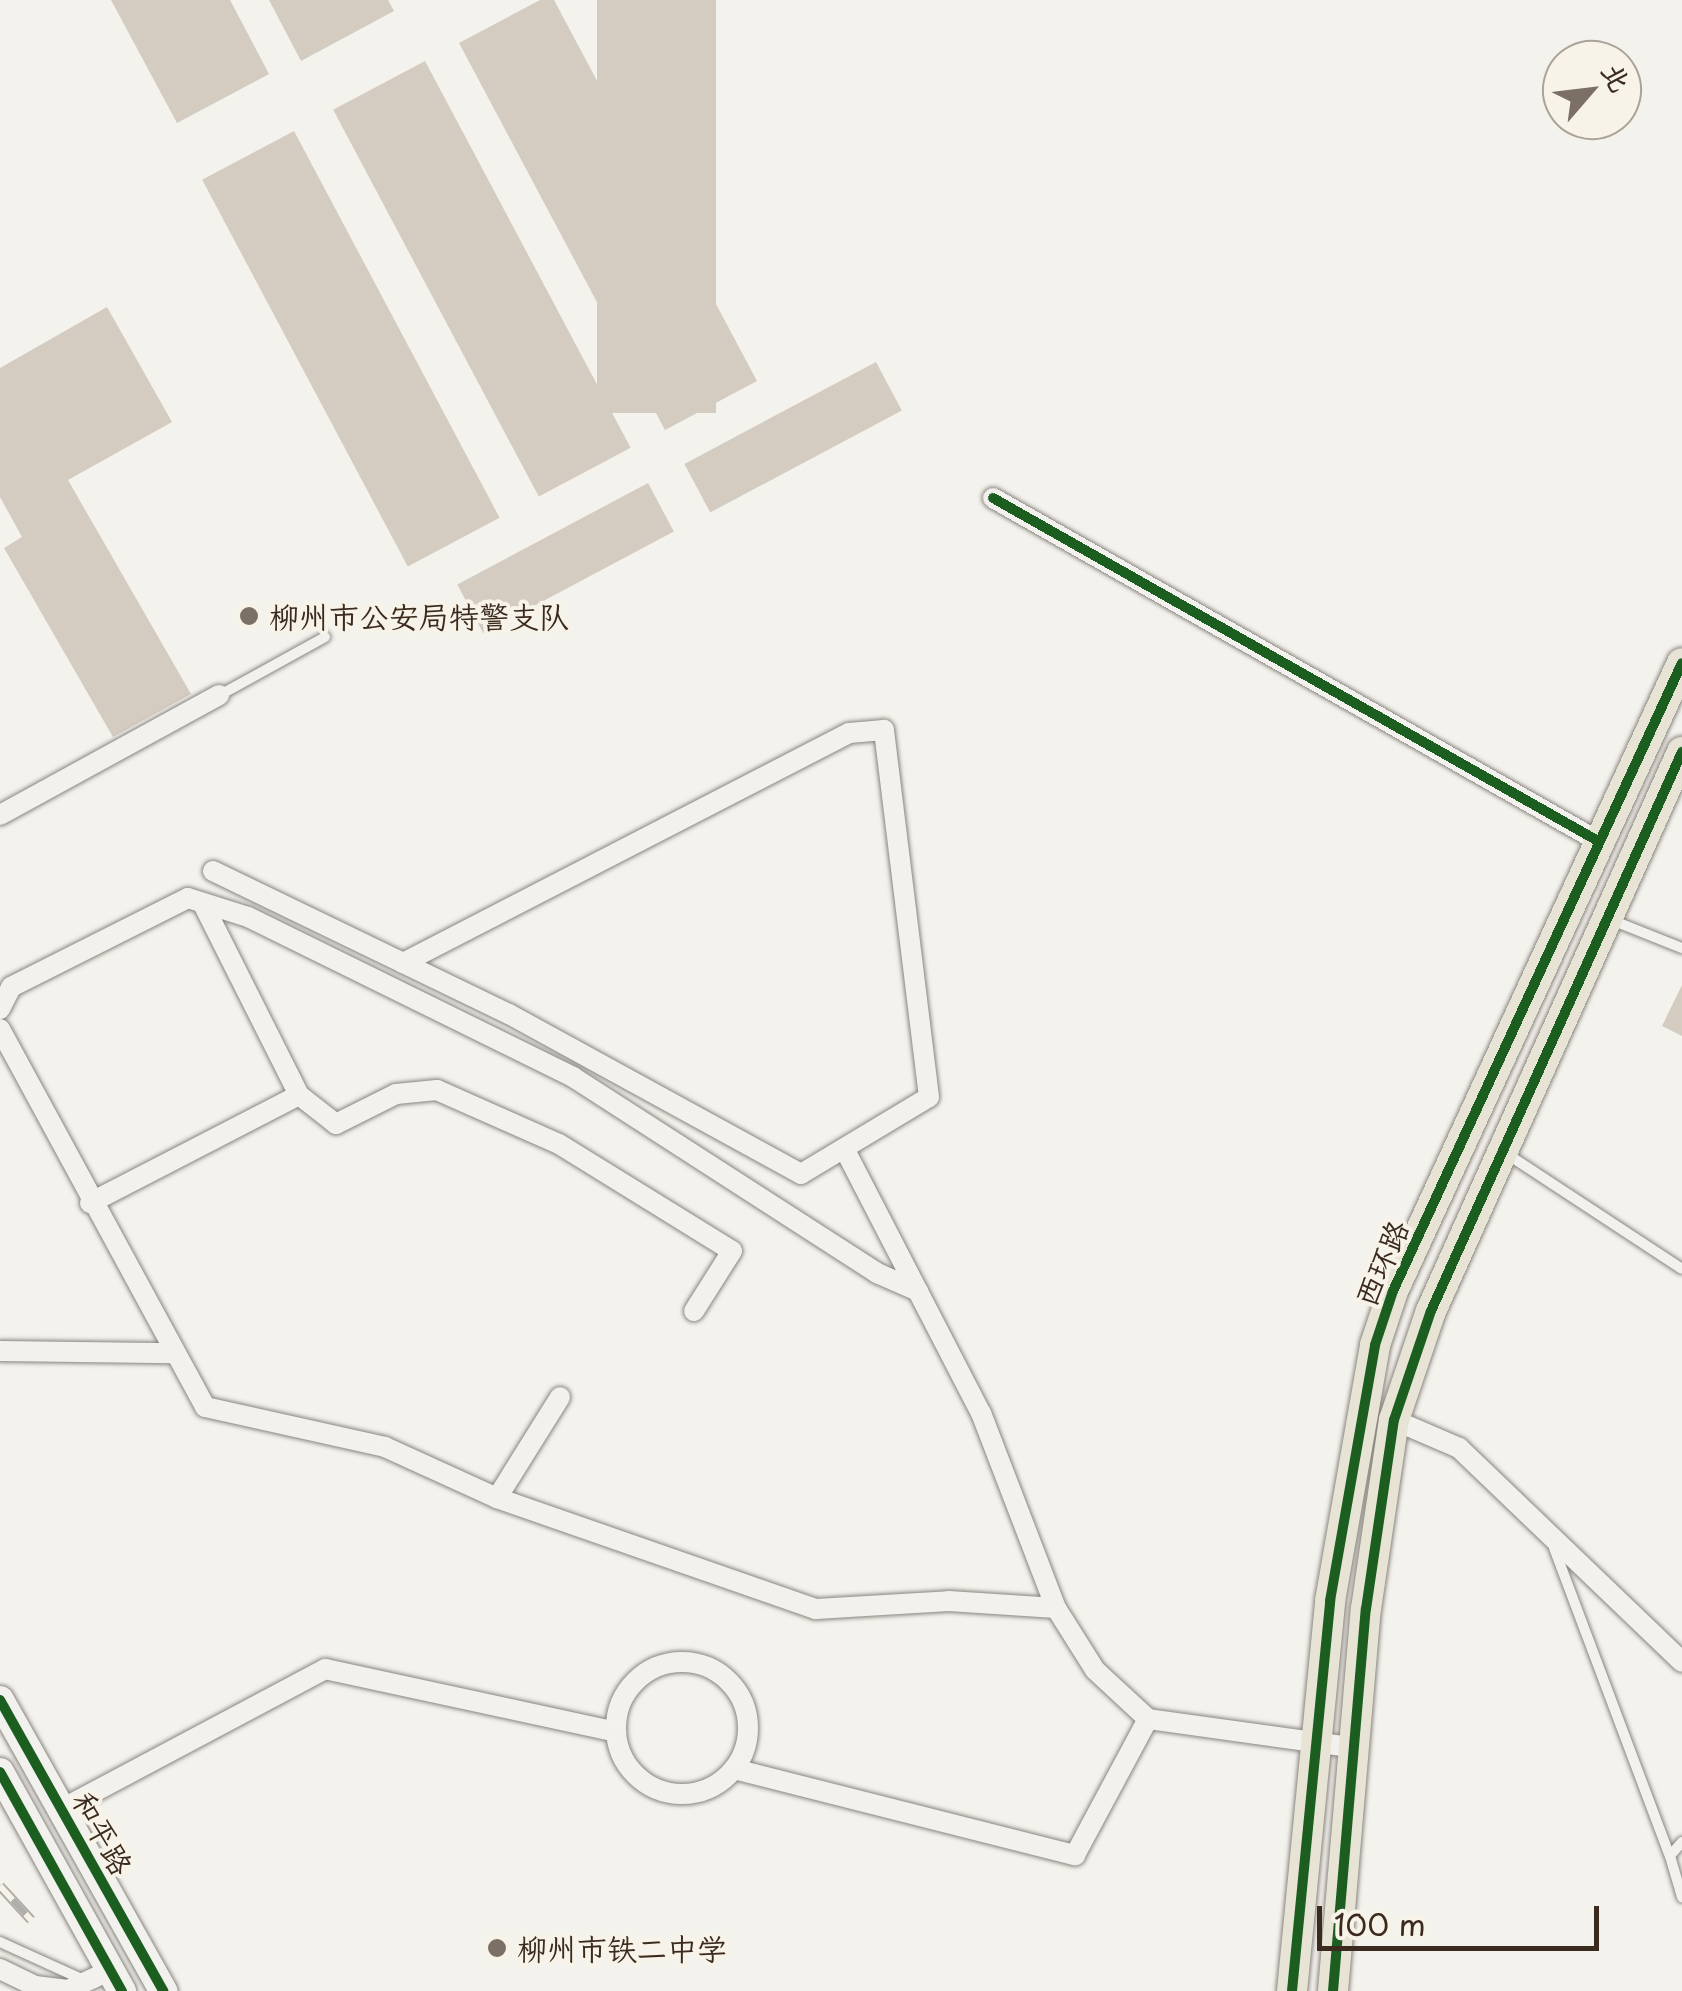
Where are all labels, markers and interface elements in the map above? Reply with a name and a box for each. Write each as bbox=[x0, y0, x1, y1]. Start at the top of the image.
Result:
north arrow bbox=[1542, 40, 1642, 140]
text: 北 bbox=[1592, 54, 1643, 99]
place label: 柳州市公安局特警支队 bbox=[269, 598, 569, 634]
marker: 柳州市公安局特警支队 bbox=[238, 605, 260, 627]
street label: 西环路 bbox=[1347, 1215, 1415, 1311]
street label: 和平路 bbox=[65, 1785, 141, 1881]
scale bar bbox=[1322, 1886, 1604, 1948]
text: 100 m bbox=[1334, 1901, 1426, 1946]
place label: 柳州市铁二中学 bbox=[517, 1930, 727, 1966]
marker: 柳州市铁二中学 bbox=[486, 1937, 508, 1959]

